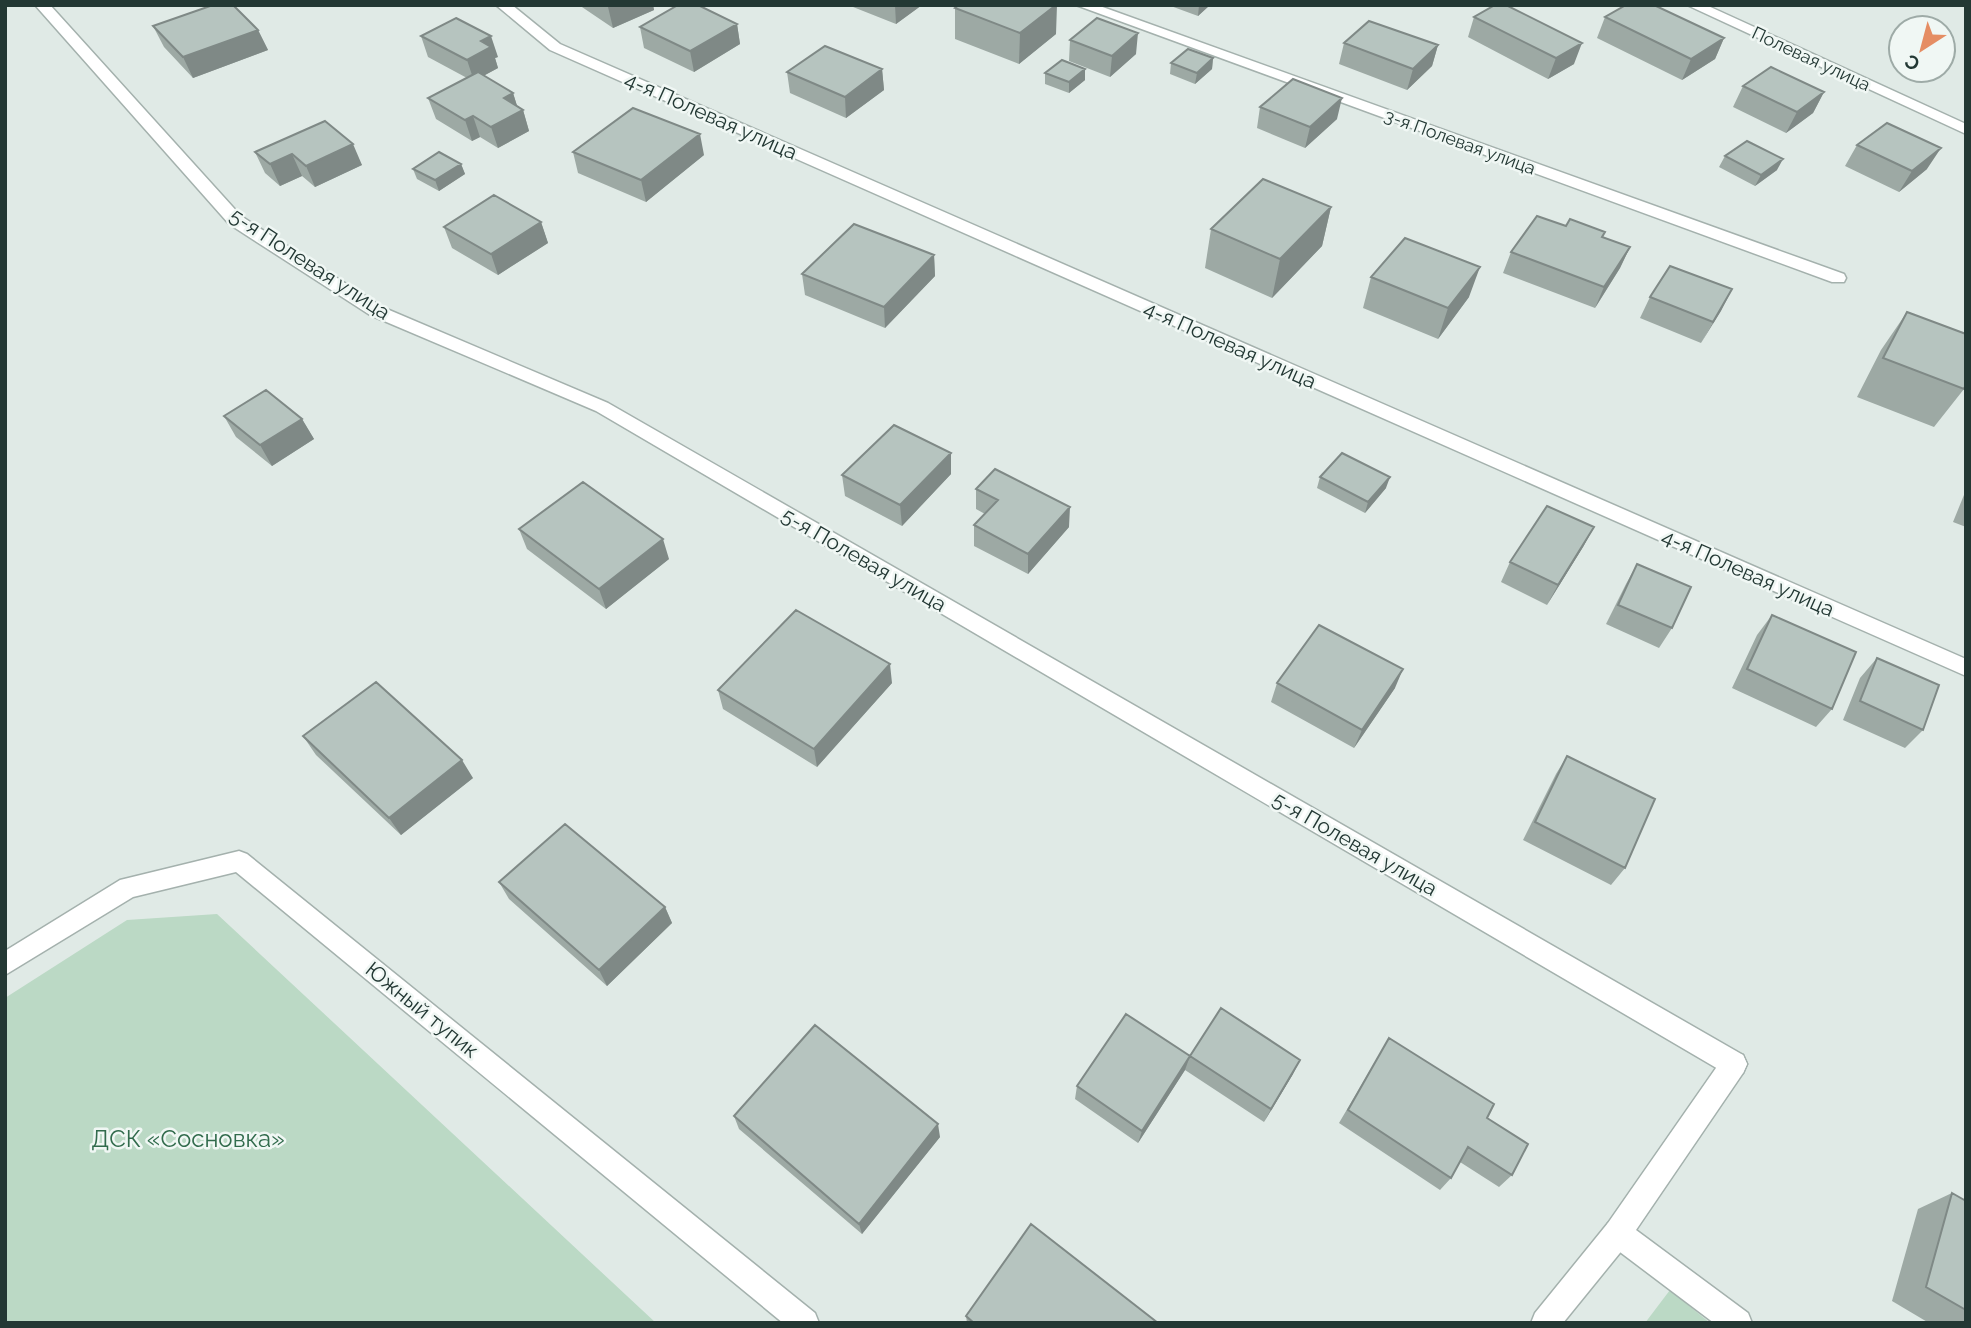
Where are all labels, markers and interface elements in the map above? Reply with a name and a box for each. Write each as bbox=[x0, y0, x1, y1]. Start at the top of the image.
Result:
north arrow bbox=[1887, 14, 1957, 84]
street label: Полевая улица bbox=[1749, 22, 1874, 95]
text: С bbox=[1900, 50, 1924, 75]
street label: 4-я Полевая улица bbox=[621, 66, 801, 165]
street label: 3-я Полевая улица bbox=[1382, 104, 1539, 179]
street label: 5-я Полевая улица bbox=[225, 202, 395, 325]
street label: 4-я Полевая улица bbox=[1140, 295, 1320, 394]
street label: 5-я Полевая улица bbox=[777, 502, 951, 617]
street label: 4-я Полевая улица bbox=[1658, 523, 1838, 622]
street label: 5-я Полевая улица bbox=[1268, 786, 1442, 901]
street label: Южный тупик bbox=[361, 956, 484, 1063]
park label: ДСК «Сосновка» bbox=[91, 1124, 285, 1153]

